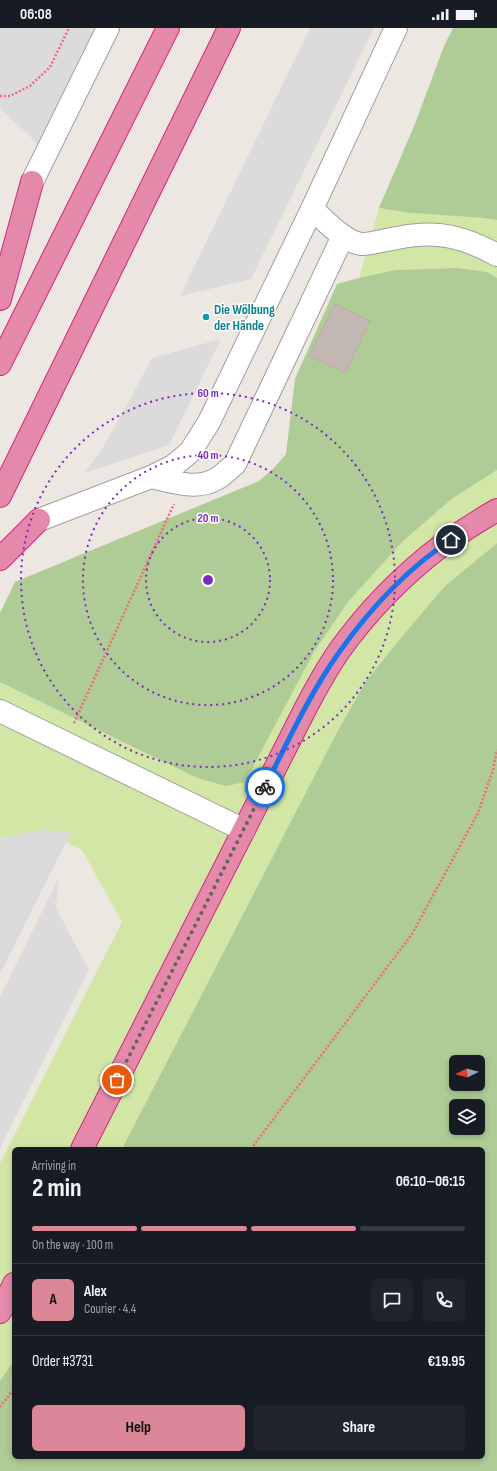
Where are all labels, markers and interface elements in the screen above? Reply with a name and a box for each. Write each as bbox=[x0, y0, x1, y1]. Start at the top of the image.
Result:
text: 06:08 bbox=[20, 5, 52, 24]
place label: Die Wölbung der Hände bbox=[214, 301, 275, 334]
marker: Die Wölbung der Hände bbox=[201, 312, 211, 322]
text: 60 m bbox=[197, 386, 219, 401]
text: 40 m bbox=[197, 448, 219, 463]
text: 20 m bbox=[198, 511, 218, 526]
pin bbox=[434, 523, 468, 557]
icon: home bbox=[440, 529, 462, 551]
centre of rings bbox=[201, 573, 215, 587]
courier bbox=[245, 767, 285, 807]
icon: bike bbox=[254, 776, 276, 798]
north arrow bbox=[449, 1055, 485, 1091]
map controls bbox=[449, 1055, 485, 1135]
pin bbox=[100, 1063, 134, 1097]
icon: bag bbox=[106, 1069, 128, 1091]
button: layers bbox=[449, 1099, 485, 1135]
text: Arriving in bbox=[32, 1158, 76, 1174]
text: 06:10–06:15 bbox=[396, 1172, 465, 1191]
text: 2 min bbox=[32, 1173, 82, 1204]
text: On the way · 100 m bbox=[32, 1237, 113, 1253]
button: chat bbox=[371, 1279, 413, 1321]
button: phone bbox=[423, 1279, 465, 1321]
text: Alex bbox=[84, 1282, 107, 1301]
text: A bbox=[49, 1290, 57, 1309]
text: Courier · 4.4 bbox=[84, 1301, 136, 1317]
text: Order #3731 bbox=[32, 1352, 93, 1371]
text: €19.95 bbox=[427, 1352, 465, 1371]
button: Help bbox=[32, 1405, 245, 1451]
button: Share bbox=[253, 1405, 465, 1451]

